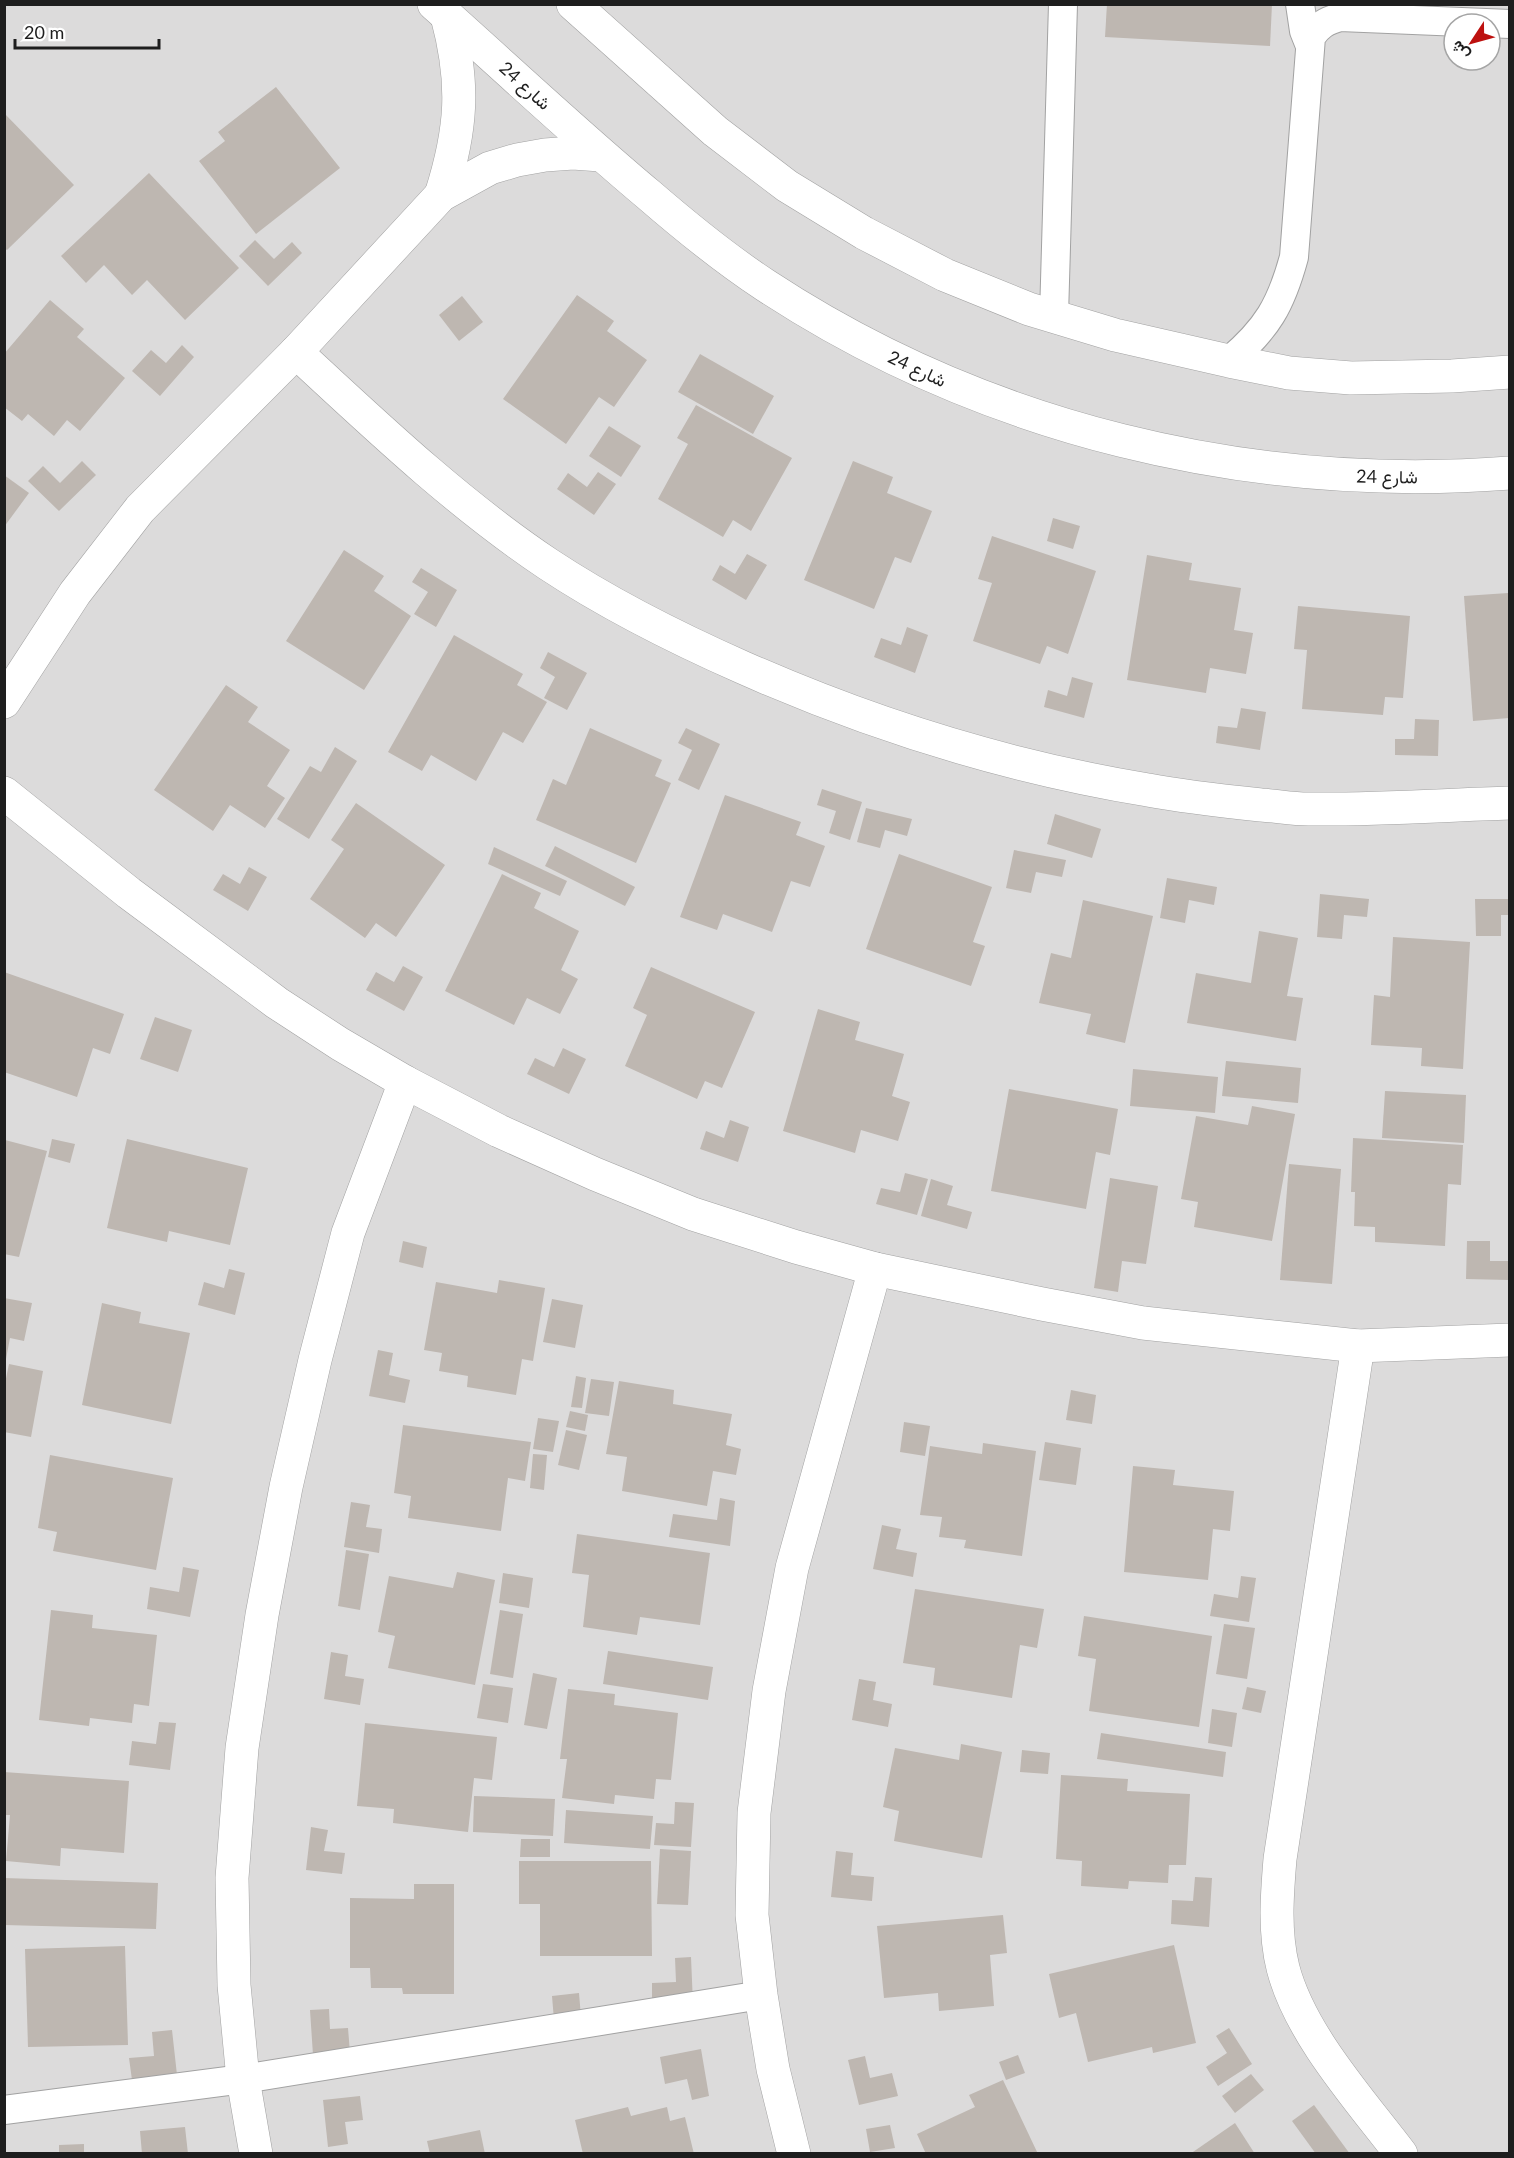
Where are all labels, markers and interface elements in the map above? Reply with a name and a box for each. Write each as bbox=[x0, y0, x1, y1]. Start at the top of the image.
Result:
scale bar bbox=[15, 12, 159, 50]
north arrow bbox=[1442, 12, 1502, 72]
text: 20 m bbox=[24, 21, 64, 43]
text: ش bbox=[1446, 37, 1474, 64]
street label: شارع 24 bbox=[494, 56, 556, 116]
street label: شارع 24 bbox=[884, 345, 950, 393]
street label: شارع 24 bbox=[1356, 464, 1418, 490]

